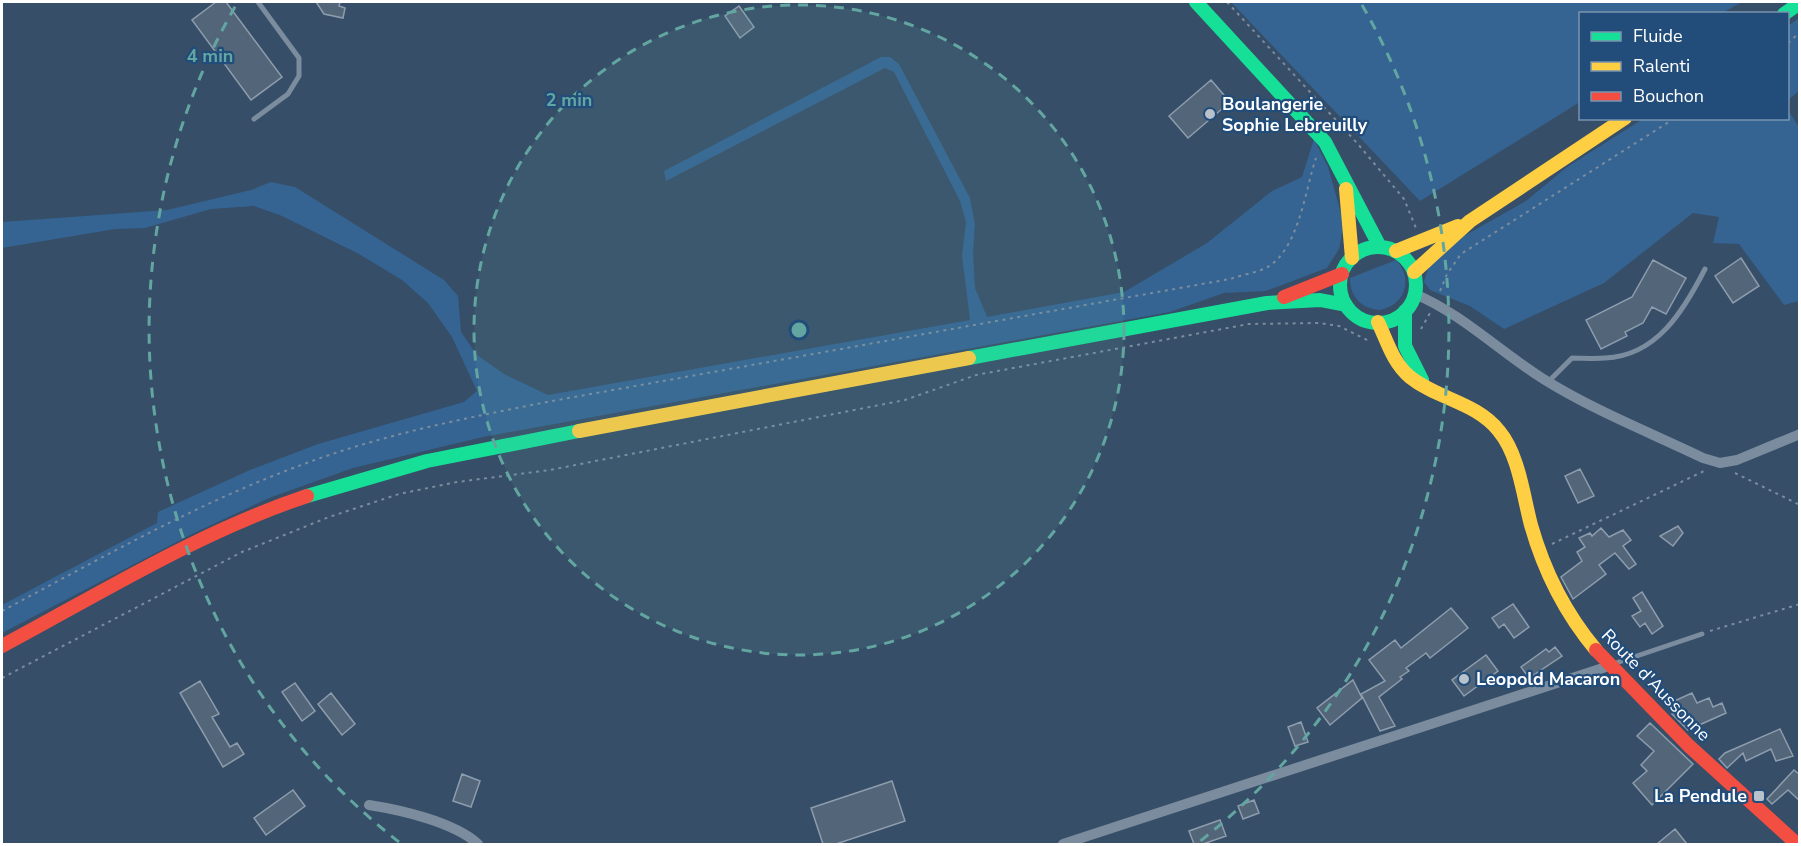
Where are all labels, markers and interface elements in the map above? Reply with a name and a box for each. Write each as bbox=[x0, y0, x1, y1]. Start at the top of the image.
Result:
legend bbox=[1579, 12, 1789, 120]
text: Fluide bbox=[1633, 24, 1683, 48]
text: 4 min bbox=[187, 44, 233, 68]
text: Ralenti bbox=[1633, 54, 1690, 78]
text: Bouchon bbox=[1633, 84, 1704, 108]
text: 2 min bbox=[546, 88, 592, 112]
place label: Boulangerie Sophie Lebreuilly bbox=[1222, 92, 1368, 137]
marker: Boulangerie Sophie Lebreuilly bbox=[1203, 107, 1217, 121]
centre of rings bbox=[789, 320, 809, 340]
street label: Route d'Aussonne bbox=[1596, 624, 1716, 746]
place label: Leopold Macaron bbox=[1476, 667, 1620, 691]
marker: Leopold Macaron bbox=[1457, 672, 1471, 686]
place label: La Pendule bbox=[1654, 784, 1747, 808]
marker: La Pendule bbox=[1752, 789, 1766, 803]

